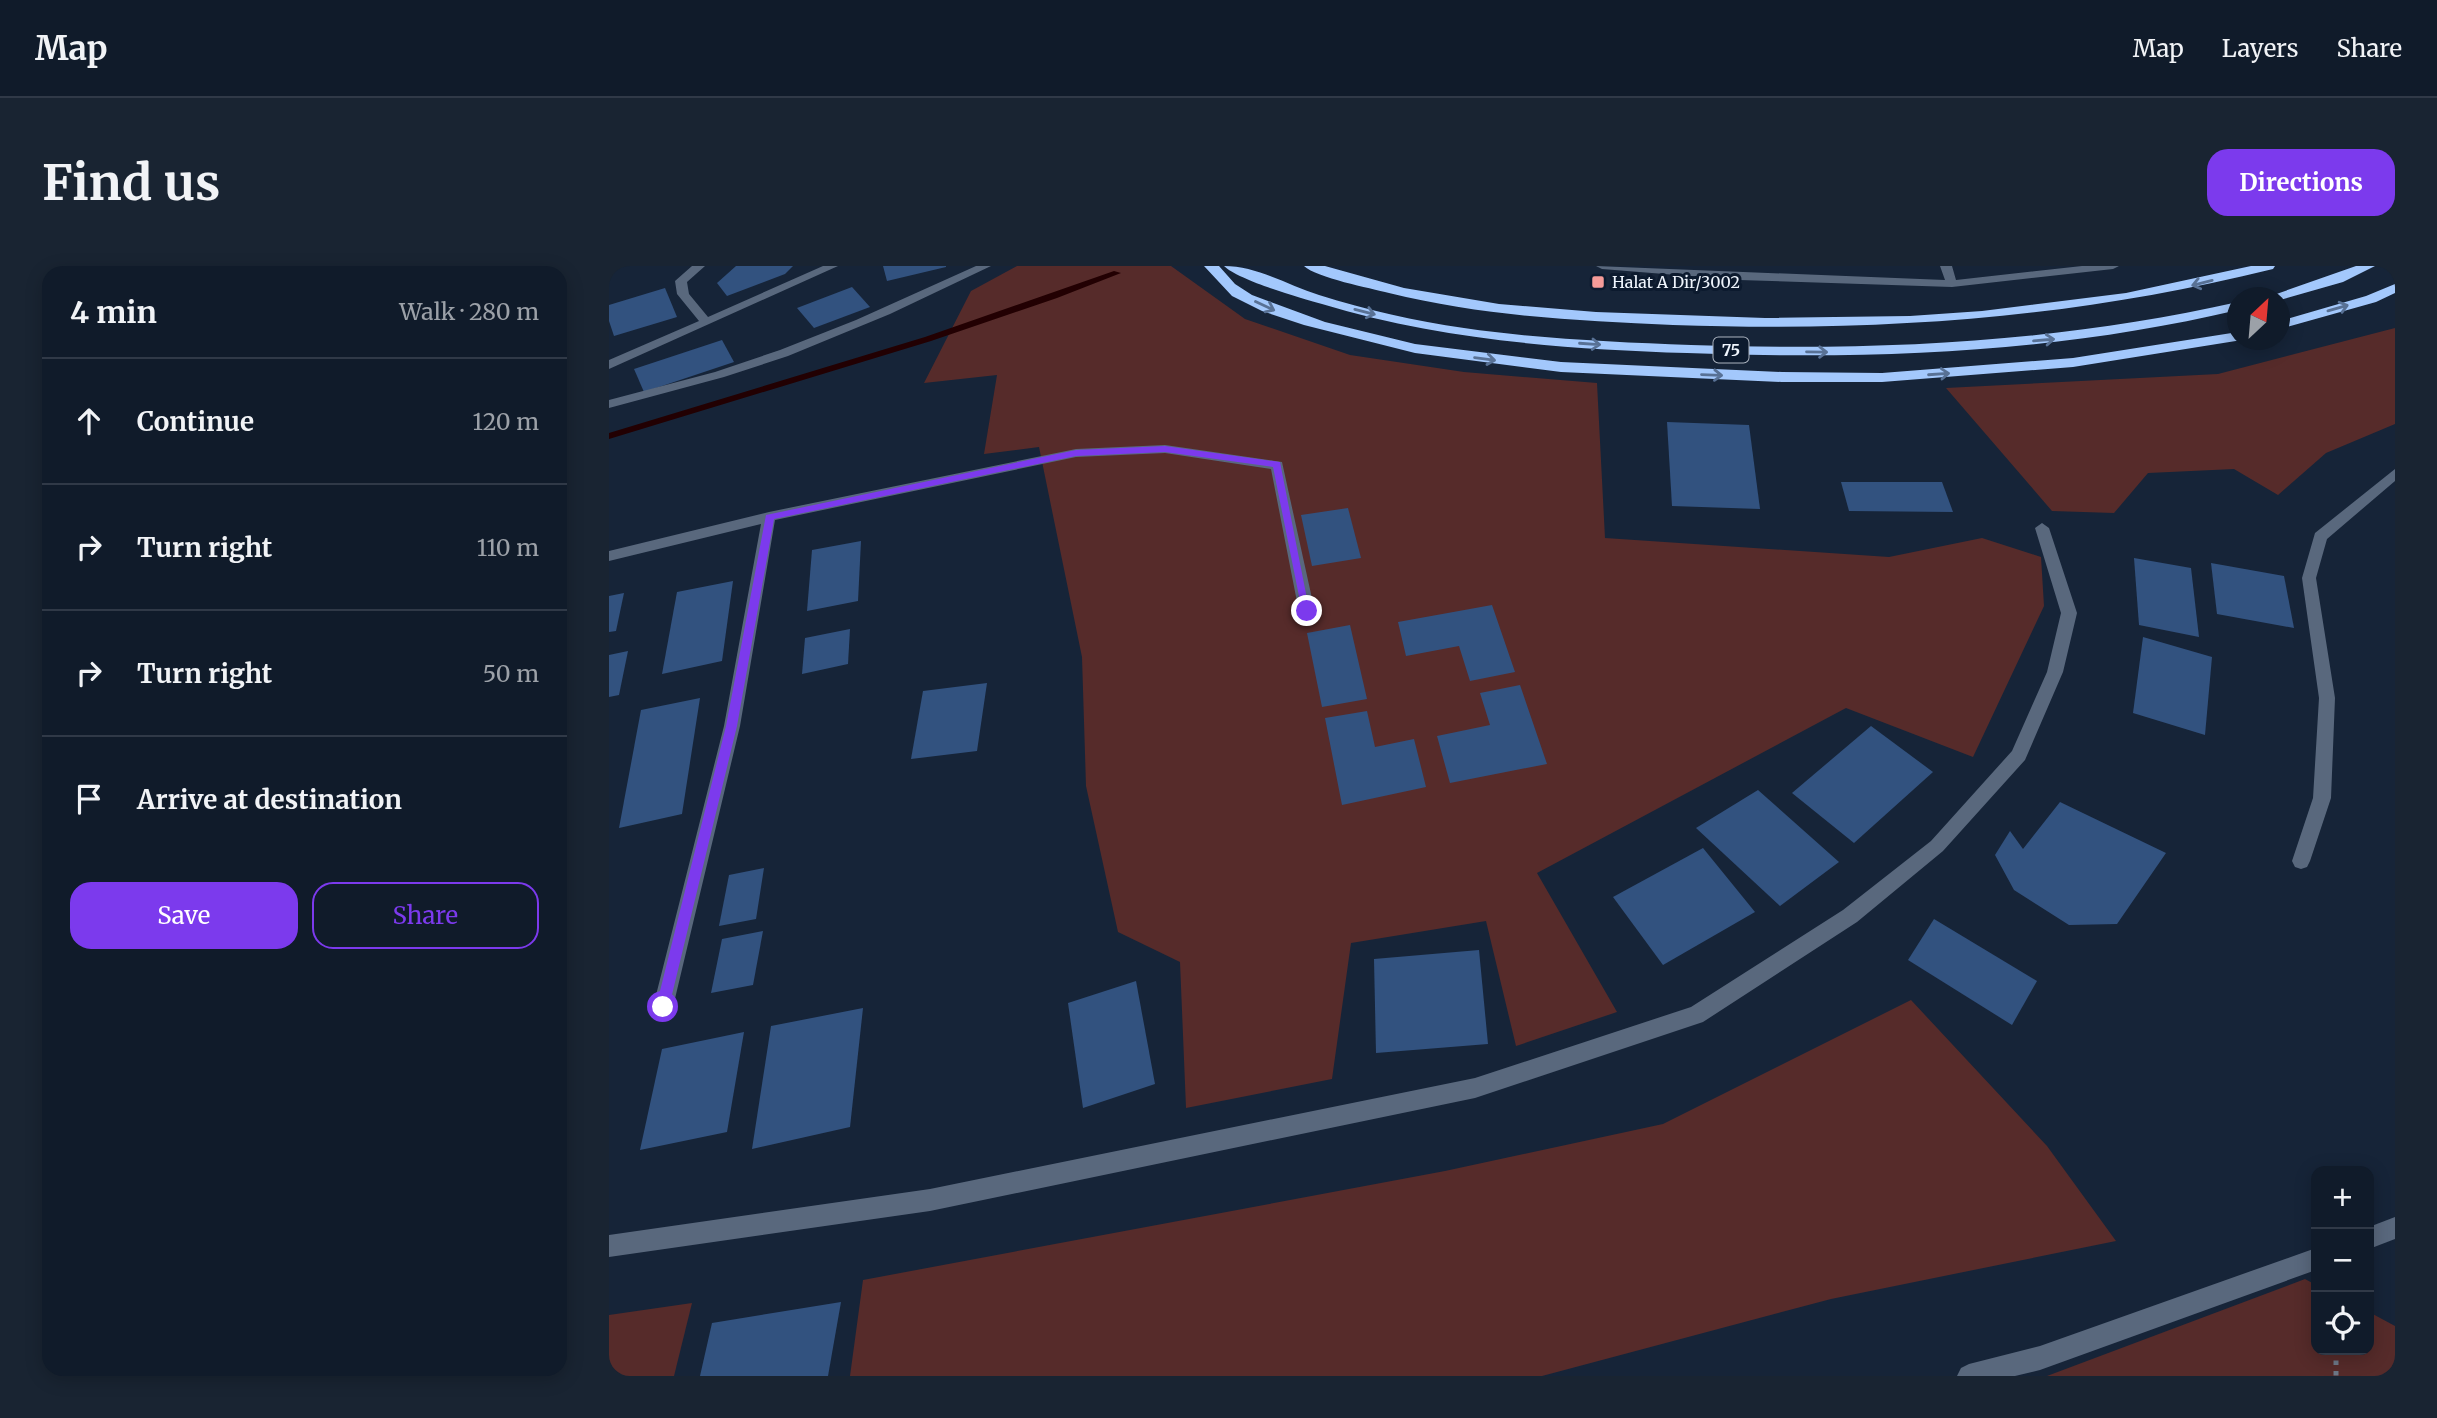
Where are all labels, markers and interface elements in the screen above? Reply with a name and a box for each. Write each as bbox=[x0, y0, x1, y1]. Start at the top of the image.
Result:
text: Map bbox=[35, 28, 108, 69]
text: Map bbox=[2133, 33, 2184, 64]
text: Layers bbox=[2222, 33, 2298, 64]
text: Share bbox=[2336, 33, 2402, 64]
button: Directions bbox=[2207, 149, 2395, 216]
text: Find us bbox=[42, 152, 220, 213]
place label: Halat A Dir/3002 bbox=[1612, 272, 1740, 292]
marker: Halat A Dir/3002 bbox=[1590, 274, 1606, 290]
one-way arrow bbox=[2191, 277, 2214, 290]
north arrow bbox=[2227, 287, 2290, 350]
text: 4 min bbox=[70, 293, 157, 331]
text: Walk · 280 m bbox=[399, 297, 539, 326]
one-way arrow bbox=[1254, 300, 1275, 313]
one-way arrow bbox=[2327, 301, 2349, 314]
one-way arrow bbox=[1353, 306, 1376, 319]
one-way arrow bbox=[2033, 333, 2055, 346]
one-way arrow bbox=[1578, 338, 1601, 351]
road number: 75 bbox=[1713, 338, 1749, 362]
one-way arrow bbox=[1806, 345, 1829, 359]
one-way arrow bbox=[1473, 353, 1496, 366]
one-way arrow bbox=[1928, 367, 1950, 380]
one-way arrow bbox=[1700, 368, 1723, 381]
icon: ahead bbox=[70, 402, 108, 440]
text: Continue bbox=[137, 405, 254, 438]
text: 120 m bbox=[473, 407, 539, 436]
icon: right bbox=[70, 528, 108, 566]
text: Turn right bbox=[137, 531, 272, 564]
text: 110 m bbox=[477, 533, 539, 562]
route end bbox=[1291, 595, 1322, 626]
icon: right bbox=[70, 654, 108, 692]
text: Turn right bbox=[137, 657, 272, 690]
text: 50 m bbox=[483, 659, 539, 688]
icon: arrive bbox=[70, 780, 108, 818]
text: Arrive at destination bbox=[137, 783, 402, 816]
button: Save bbox=[70, 882, 298, 949]
button: Share bbox=[312, 882, 539, 949]
route start bbox=[647, 991, 678, 1022]
map controls bbox=[2311, 1166, 2374, 1355]
button: + bbox=[2311, 1166, 2374, 1229]
button: − bbox=[2311, 1229, 2374, 1292]
button: locate bbox=[2311, 1292, 2374, 1355]

